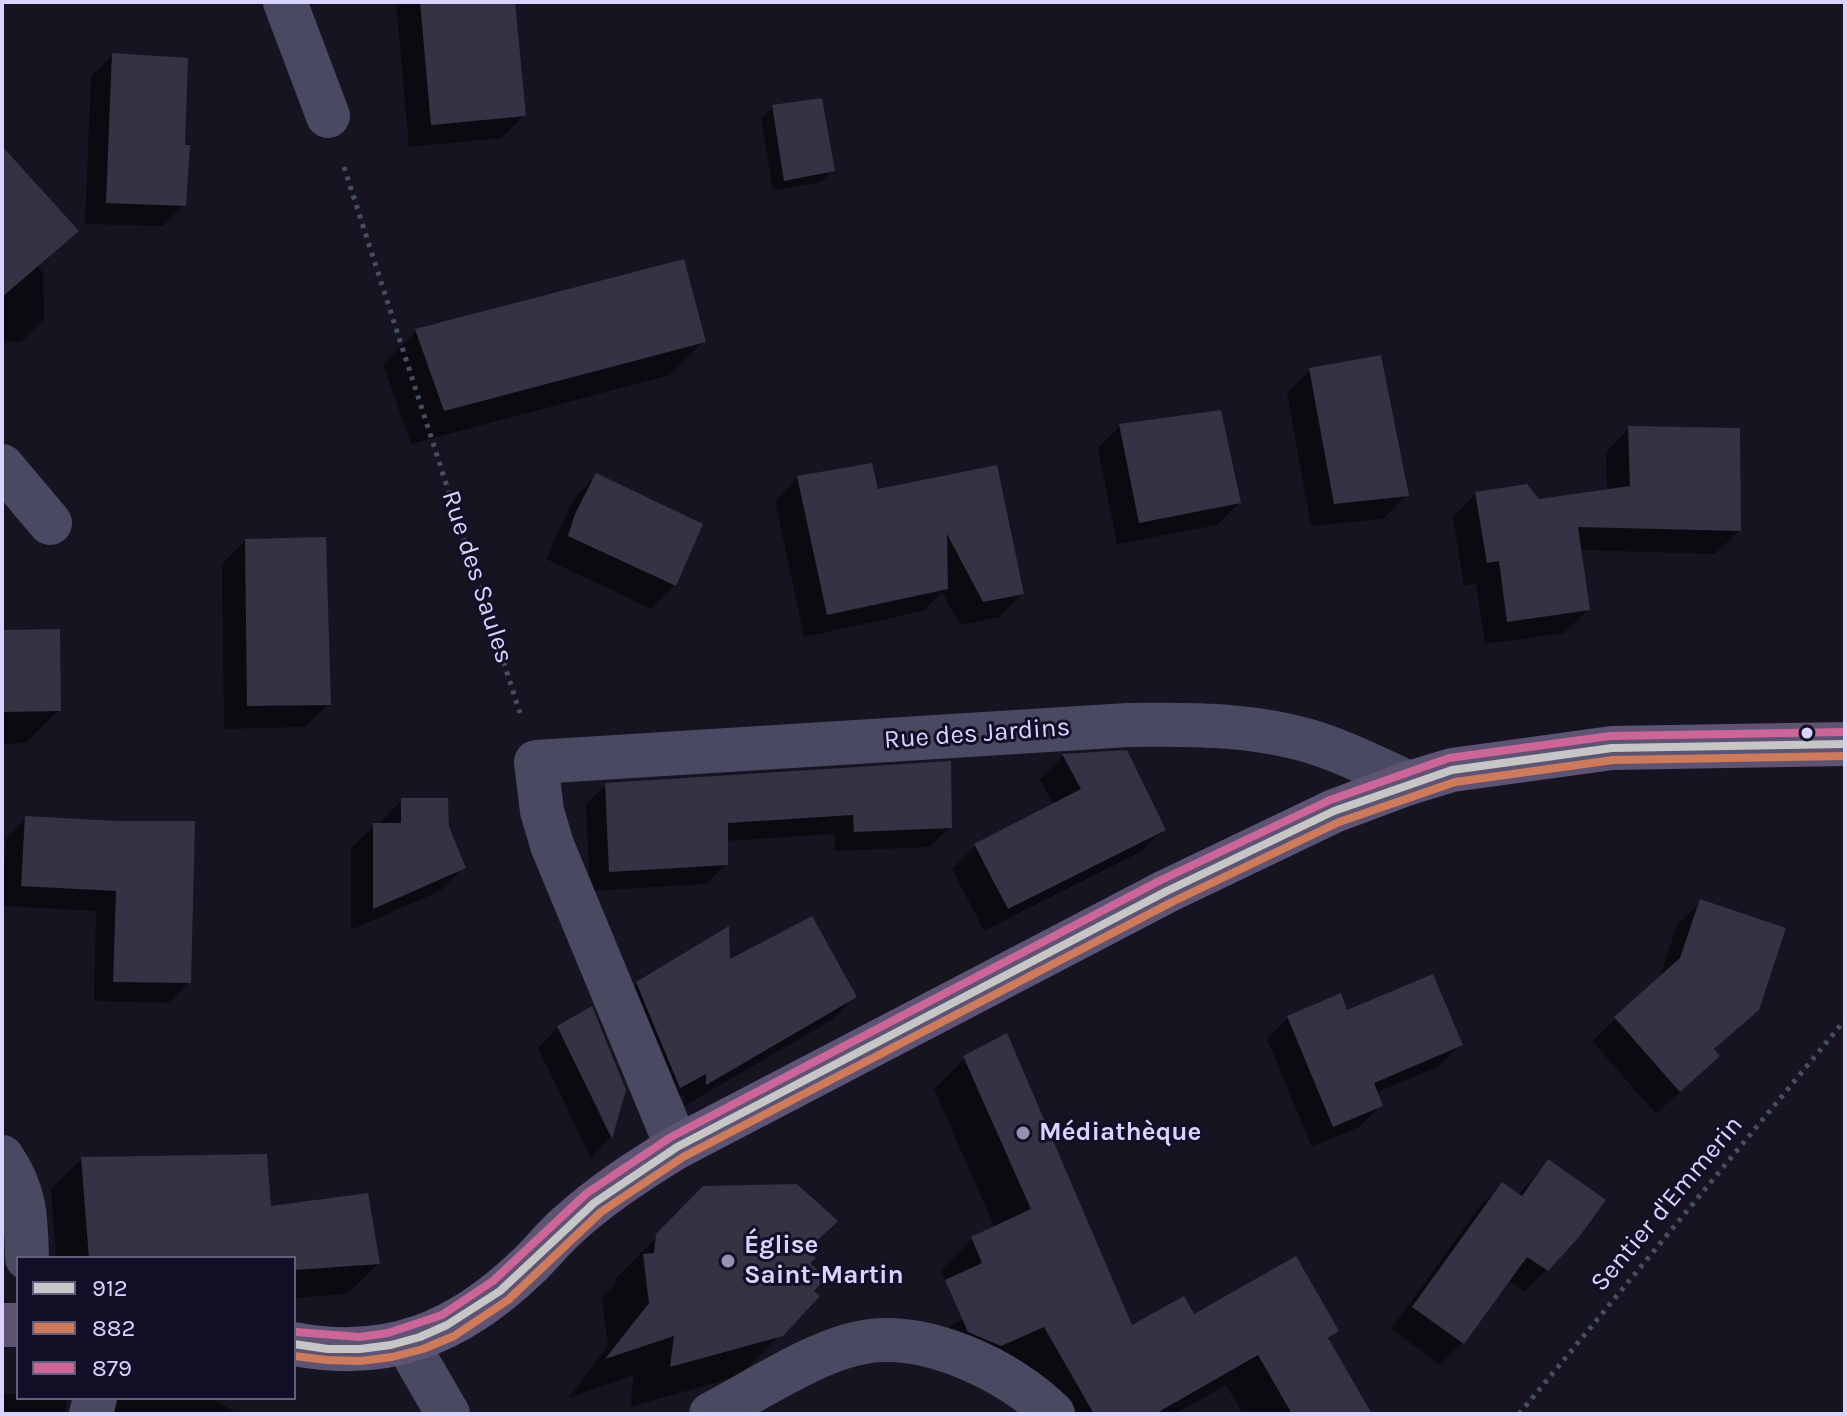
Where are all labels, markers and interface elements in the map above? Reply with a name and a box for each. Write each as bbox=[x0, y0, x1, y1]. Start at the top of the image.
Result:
street label: Rue des Saules bbox=[434, 487, 520, 667]
street label: Rue des Jardins bbox=[883, 712, 1071, 756]
unlabelled marker bbox=[1799, 725, 1815, 741]
street label: Sentier d'Emmerin bbox=[1584, 1110, 1750, 1298]
place label: Médiathèque bbox=[1039, 1117, 1201, 1149]
marker: Médiathèque bbox=[1014, 1124, 1032, 1142]
place label: Église Saint-Martin bbox=[744, 1230, 904, 1292]
marker: Église Saint-Martin bbox=[719, 1252, 737, 1270]
legend bbox=[16, 1256, 296, 1400]
text: 912 bbox=[92, 1274, 128, 1302]
text: 882 bbox=[92, 1314, 135, 1342]
text: 879 bbox=[92, 1354, 132, 1382]

